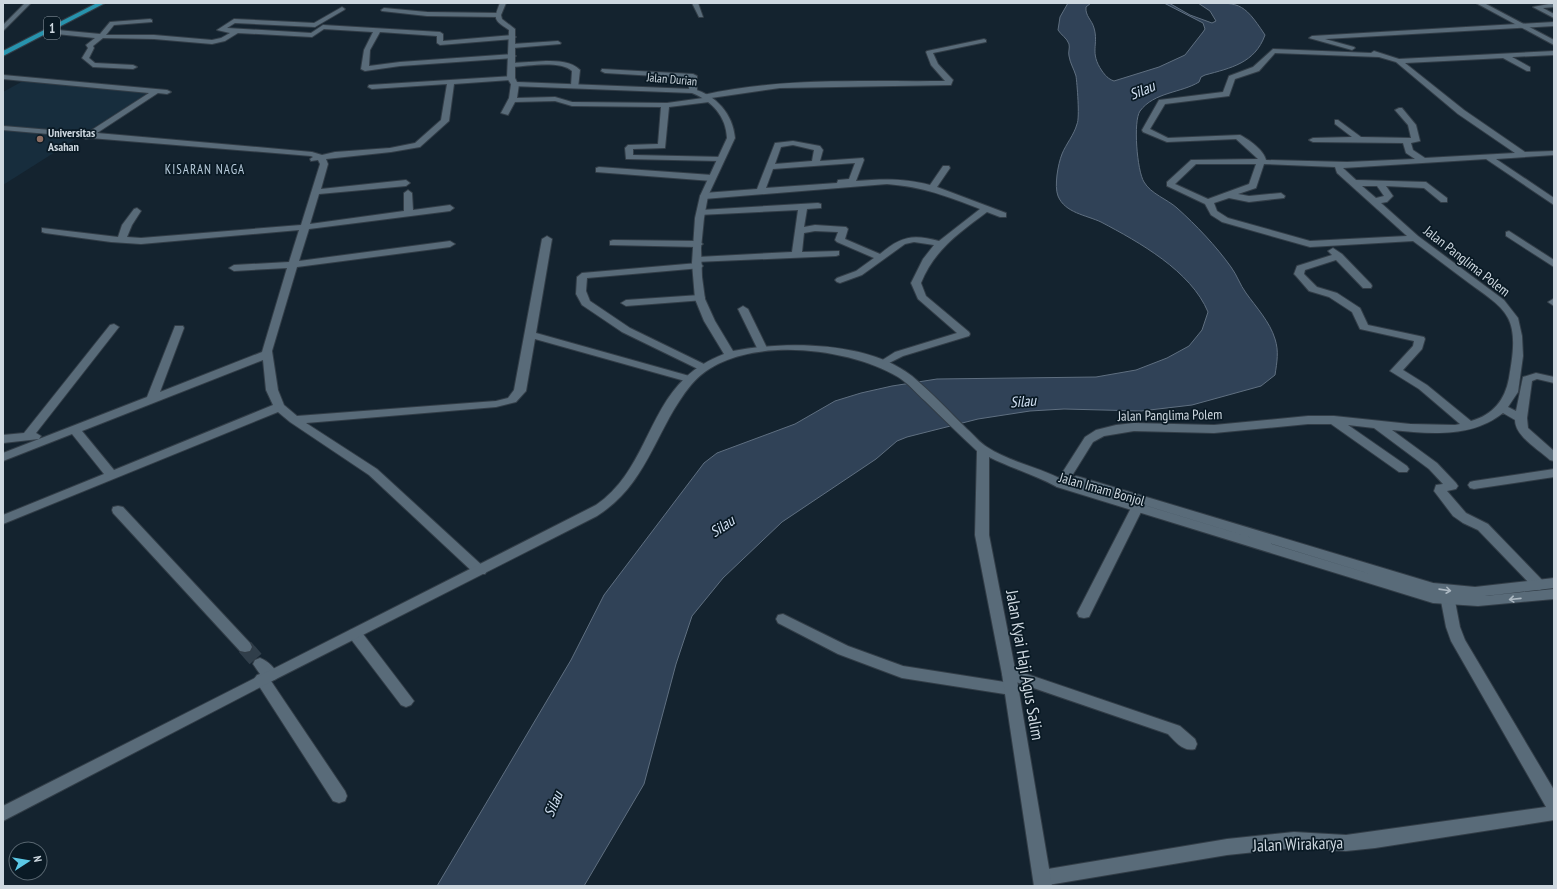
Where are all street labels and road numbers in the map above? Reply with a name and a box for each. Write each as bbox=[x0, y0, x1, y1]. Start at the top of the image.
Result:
road number: 1 bbox=[44, 17, 60, 39]
street label: Jalan Durian bbox=[645, 69, 698, 89]
street label: Jalan Panglima Polem bbox=[1419, 221, 1514, 300]
street label: Jalan Panglima Polem bbox=[1116, 405, 1223, 425]
street label: Jalan Imam Bonjol bbox=[1056, 468, 1148, 510]
street label: Jalan Kyai Haji Agus Salim bbox=[1001, 587, 1049, 742]
street label: Jalan Wirakarya bbox=[1252, 831, 1343, 857]

